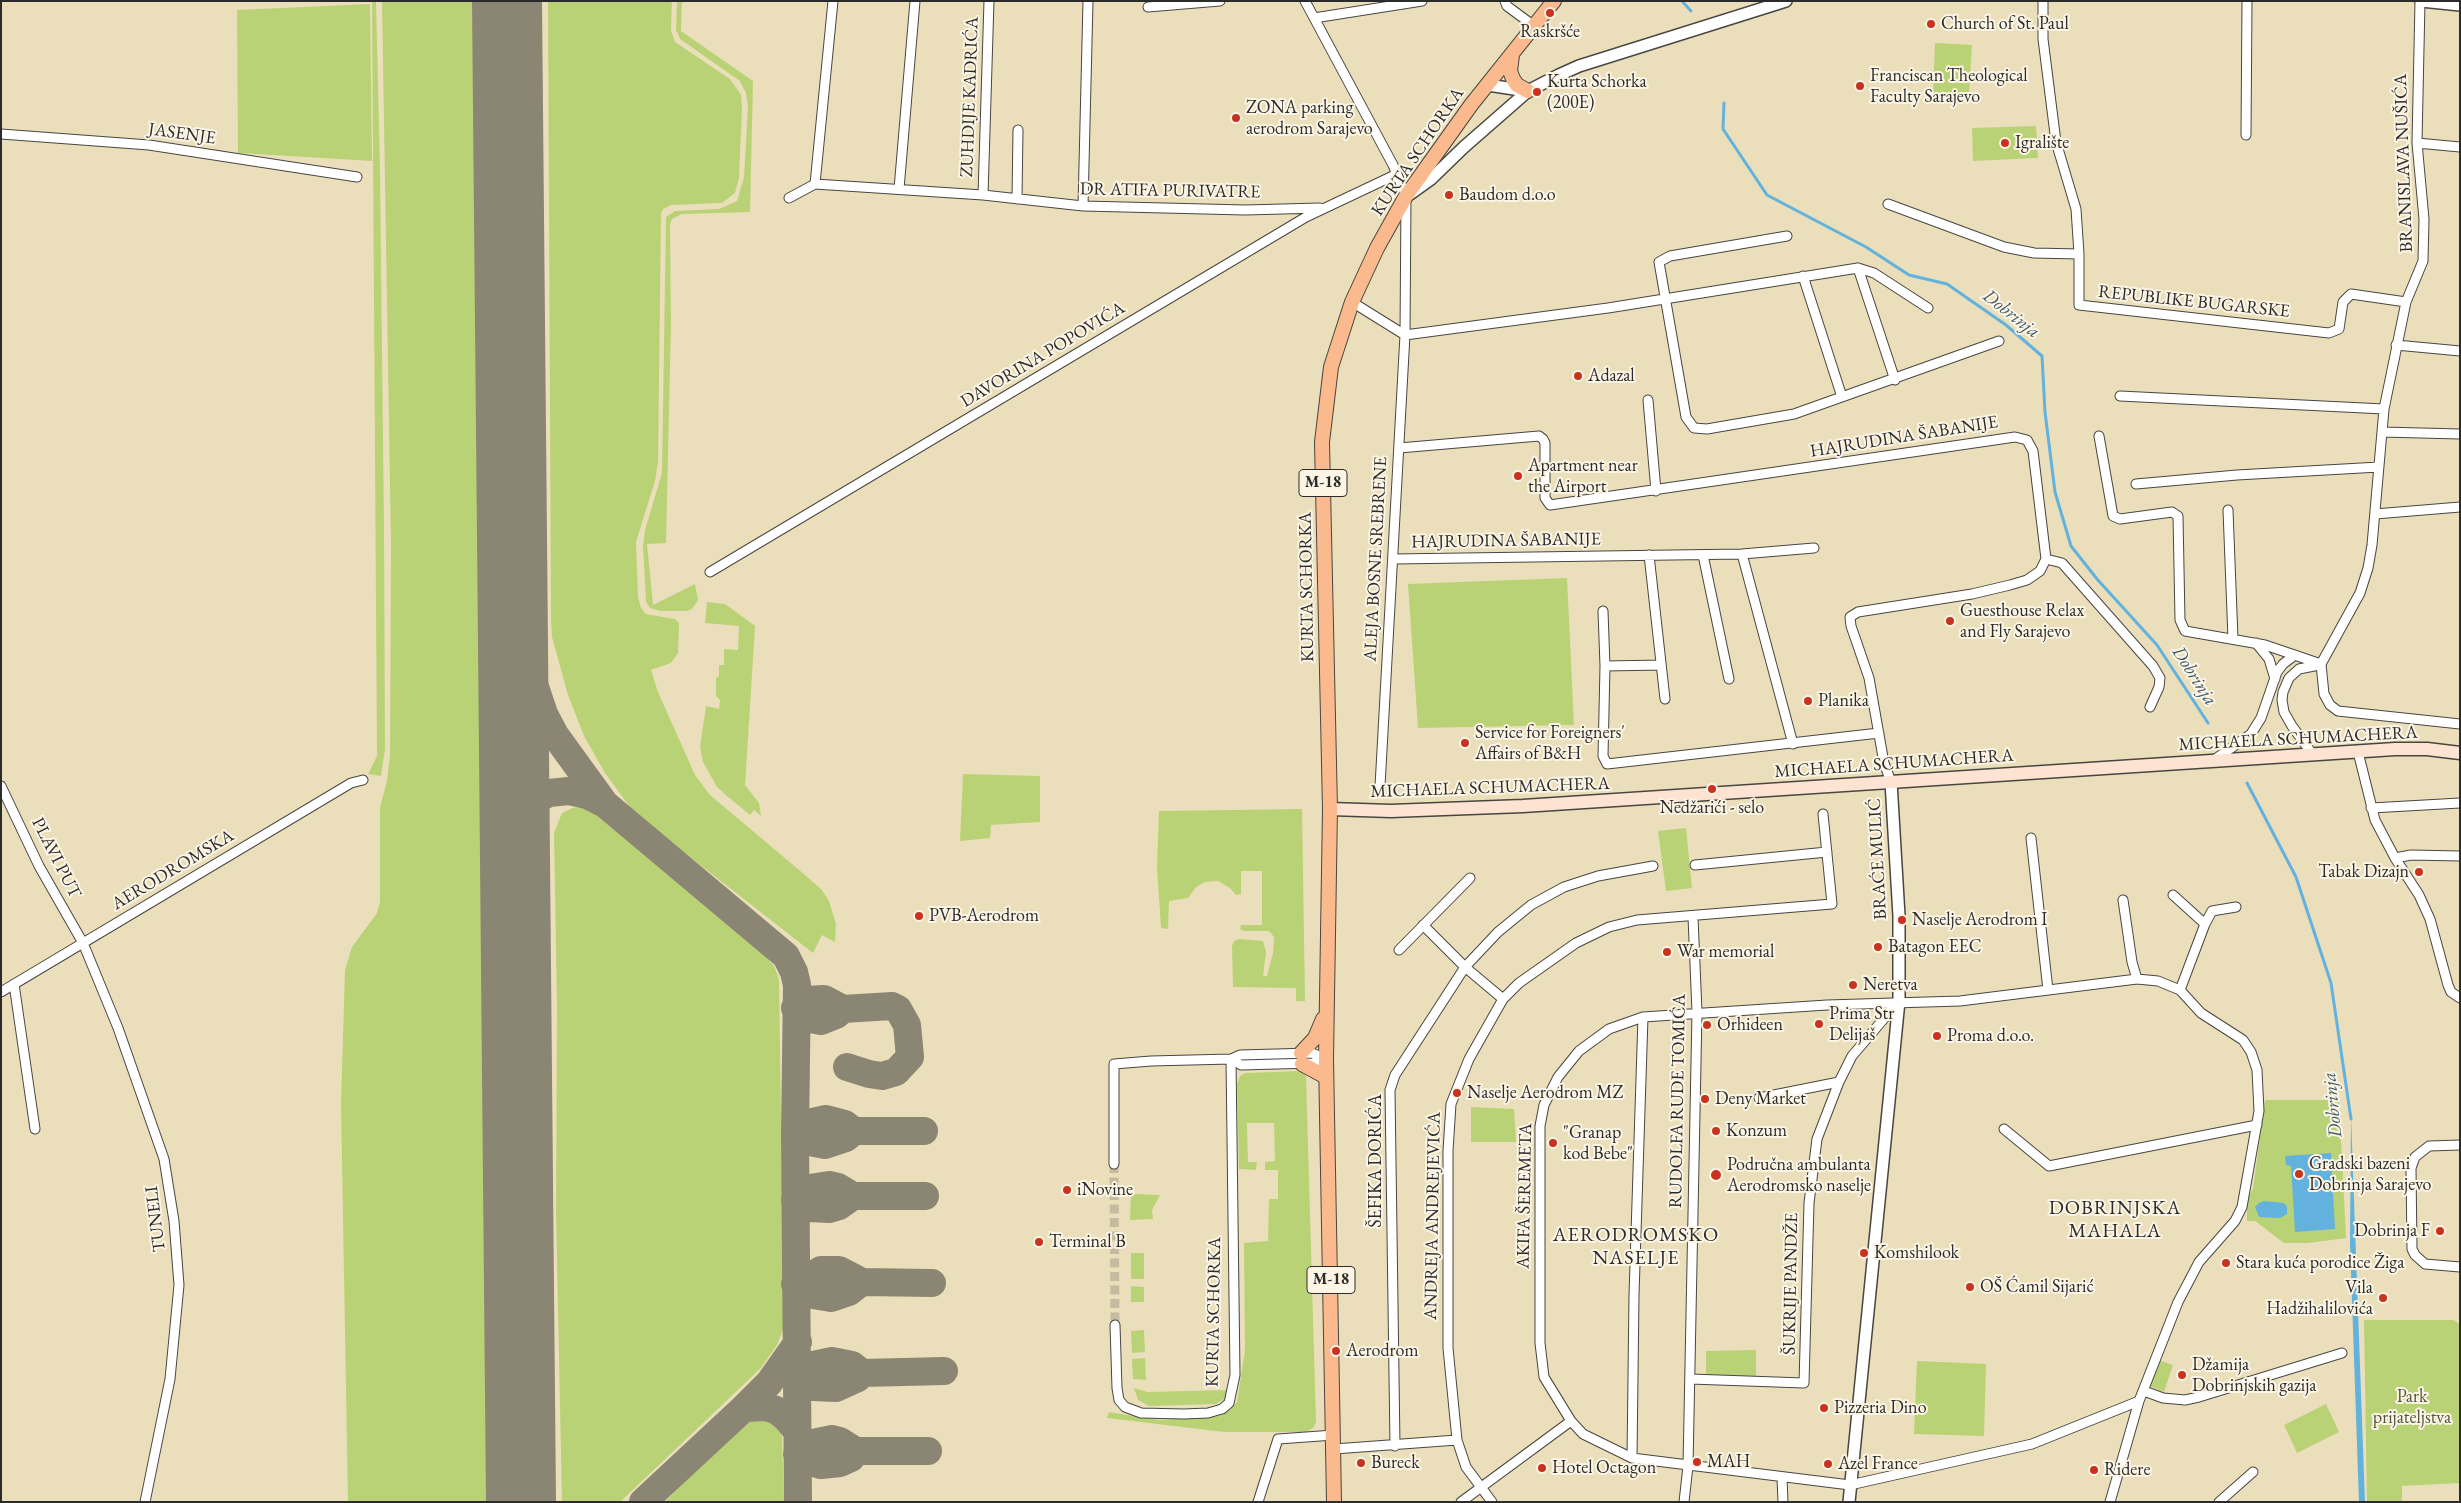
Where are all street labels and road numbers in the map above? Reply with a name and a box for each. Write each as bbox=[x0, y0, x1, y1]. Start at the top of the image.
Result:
street label: ZUHDIJE KADRIĆA bbox=[956, 16, 984, 178]
street label: BRANISLAVA NUŠIĆA bbox=[2390, 73, 2418, 253]
street label: KURTA SCHORKA bbox=[1367, 84, 1469, 220]
street label: JASENJE bbox=[147, 119, 217, 149]
street label: DR ATIFA PURIVATRE bbox=[1080, 179, 1260, 203]
street label: REPUBLIKE BUGARSKE bbox=[2097, 281, 2291, 323]
street label: DAVORINA POPOVIĆA bbox=[957, 297, 1129, 413]
street label: HAJRUDINA ŠABANIJE bbox=[1809, 411, 1999, 463]
street label: ALEJA BOSNE SREBRENE bbox=[1360, 456, 1392, 662]
road number: M-18 bbox=[1299, 469, 1347, 496]
street label: KURTA SCHORKA bbox=[1295, 512, 1319, 662]
street label: HAJRUDINA ŠABANIJE bbox=[1411, 529, 1601, 553]
street label: MICHAELA SCHUMACHERA bbox=[2178, 722, 2418, 756]
street label: MICHAELA SCHUMACHERA bbox=[1774, 745, 2014, 783]
street label: MICHAELA SCHUMACHERA bbox=[1370, 773, 1610, 803]
street label: BRAĆE MULIĆ bbox=[1864, 798, 1892, 920]
street label: PLAVI PUT bbox=[27, 814, 85, 902]
street label: AERODROMSKA bbox=[108, 825, 238, 915]
street label: RUDOLFA RUDE TOMIĆA bbox=[1665, 994, 1691, 1208]
street label: ŠEFIKA DORIĆA bbox=[1365, 1094, 1387, 1228]
street label: ANDREJA ANDREJEVIĆA bbox=[1420, 1112, 1446, 1320]
street label: AKIFA ŠEREMETA bbox=[1513, 1123, 1537, 1269]
street label: TUNELI bbox=[141, 1185, 171, 1253]
street label: ŠUKRIJE PANDŽE bbox=[1779, 1213, 1803, 1355]
street label: KURTA SCHORKA bbox=[1202, 1237, 1226, 1387]
road number: M-18 bbox=[1307, 1266, 1355, 1294]

